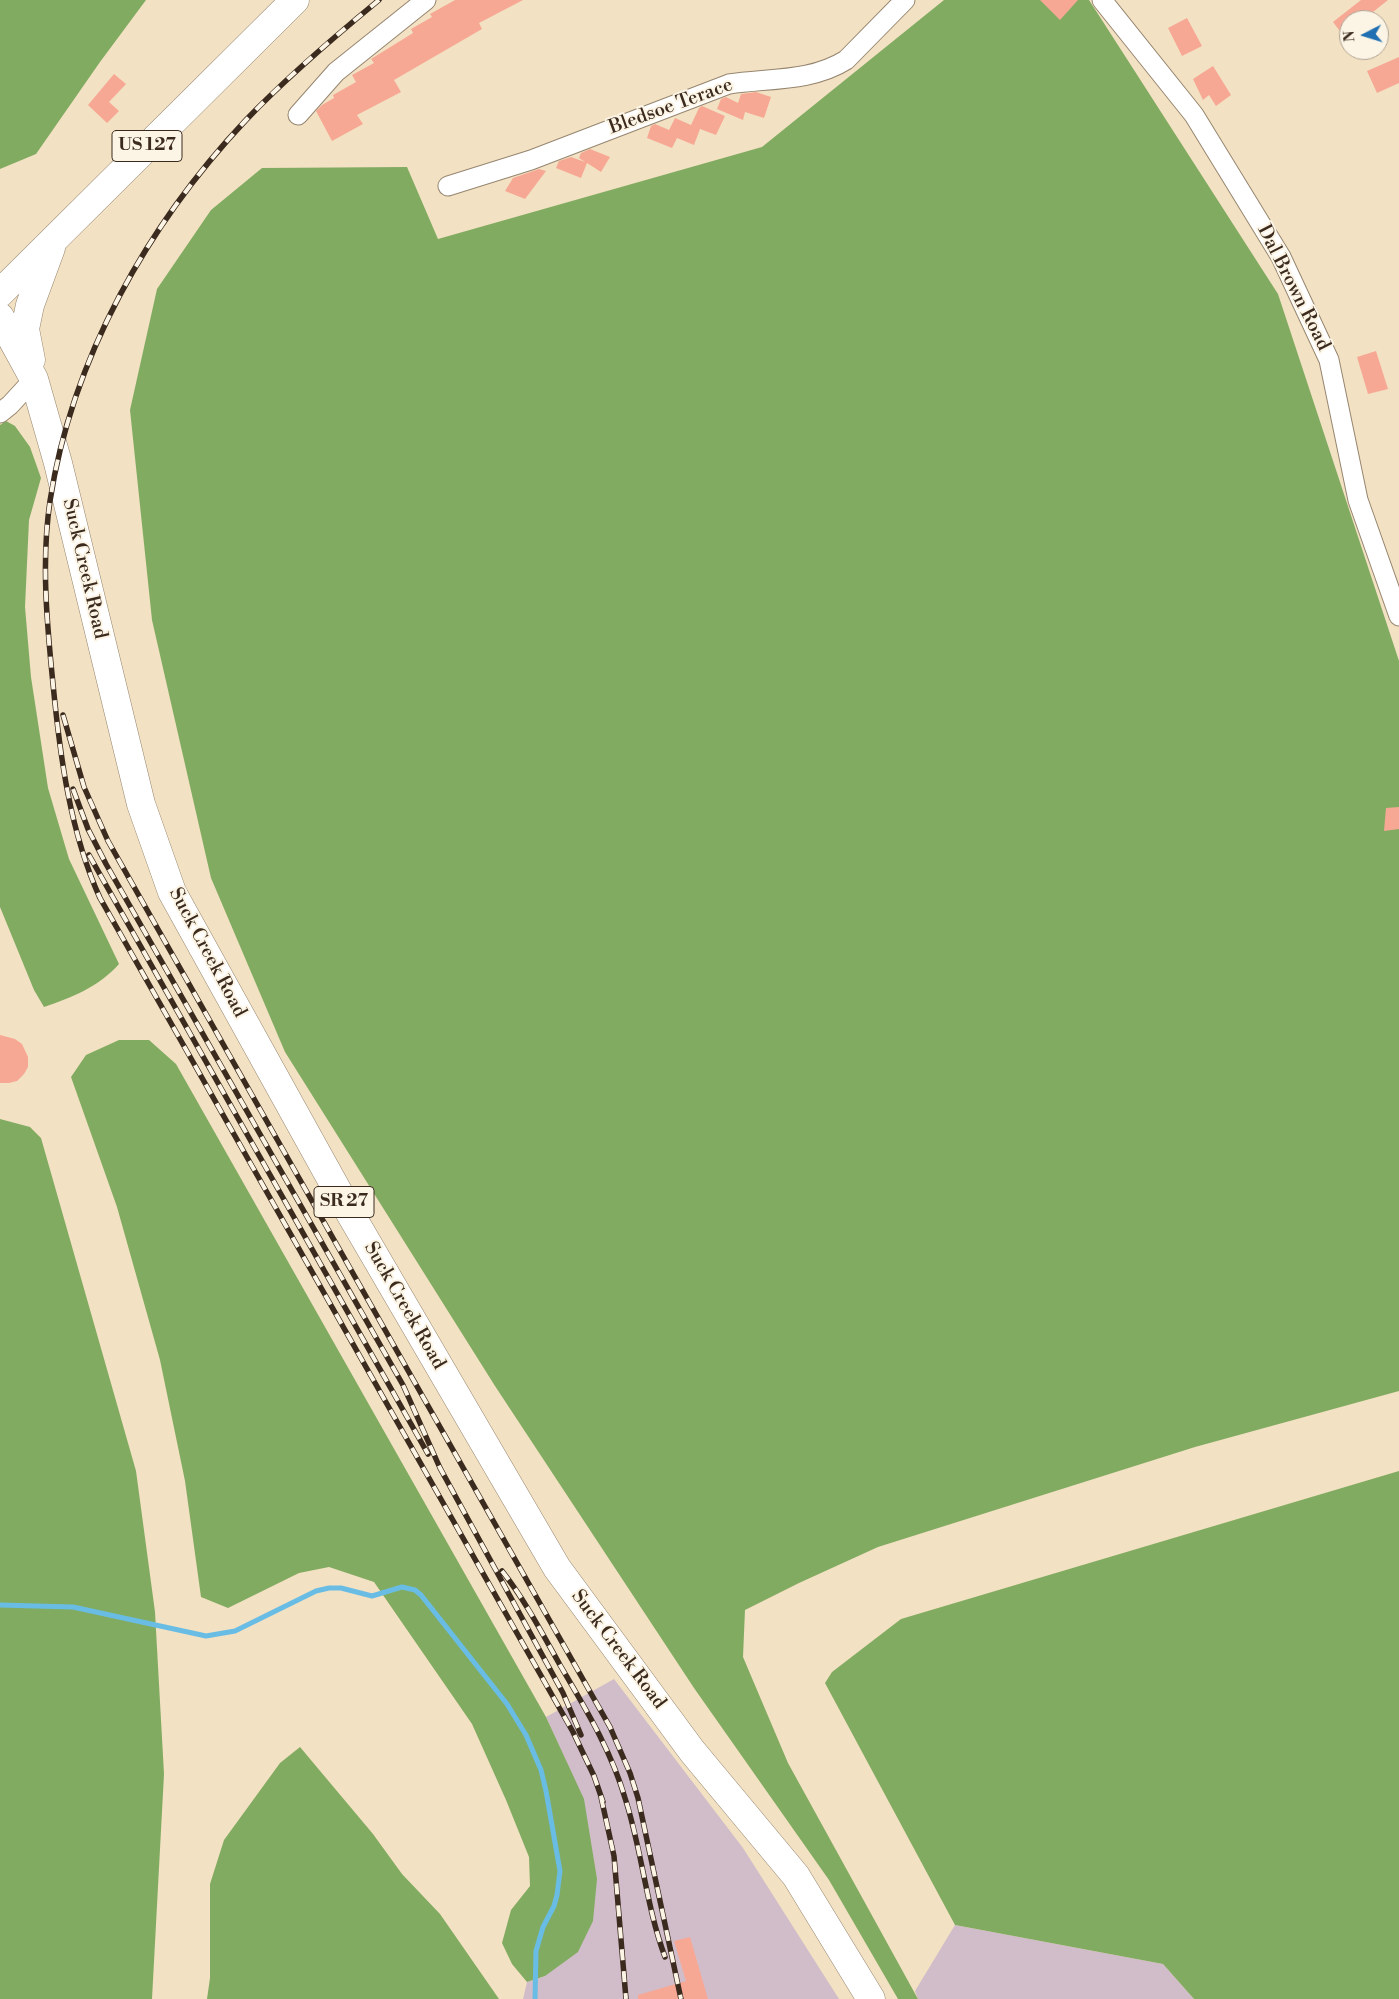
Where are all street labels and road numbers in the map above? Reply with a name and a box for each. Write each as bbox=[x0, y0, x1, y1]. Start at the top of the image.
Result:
street label: Bledsoe Terace bbox=[606, 74, 736, 140]
road number: US 127 bbox=[112, 130, 182, 162]
street label: Dal Brown Road bbox=[1252, 221, 1334, 355]
street label: Suck Creek Road bbox=[57, 497, 111, 641]
street label: Suck Creek Road bbox=[163, 884, 251, 1022]
road number: SR 27 bbox=[314, 1186, 374, 1218]
street label: Suck Creek Road bbox=[358, 1238, 450, 1374]
street label: Suck Creek Road bbox=[566, 1586, 670, 1714]

